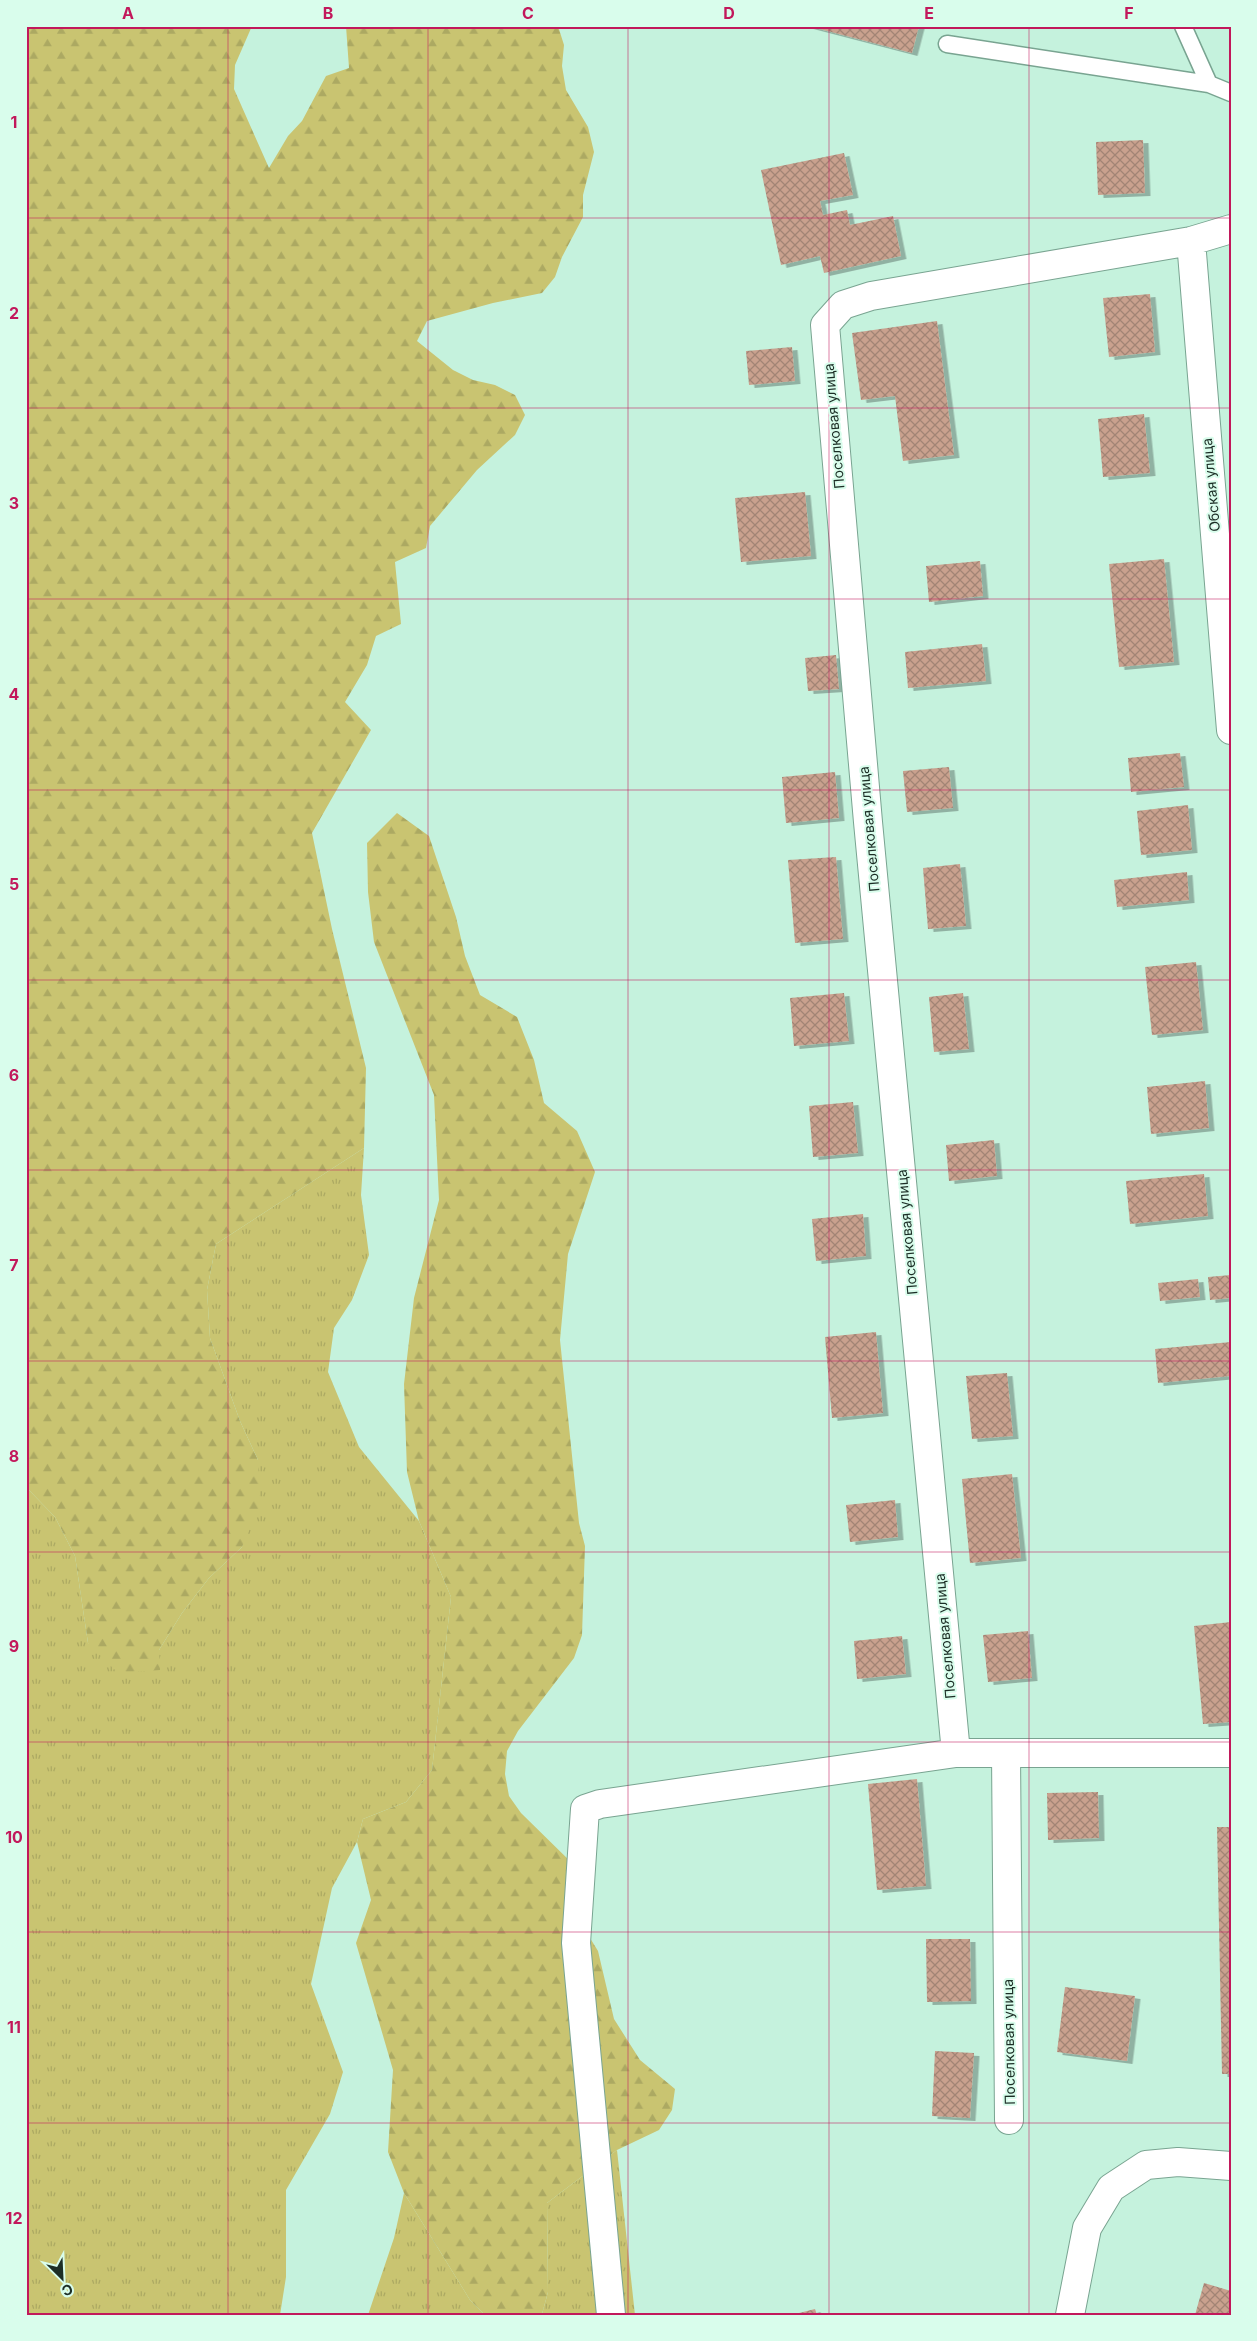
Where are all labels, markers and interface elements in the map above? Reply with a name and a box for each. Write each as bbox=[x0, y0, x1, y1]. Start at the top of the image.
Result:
text: A bbox=[122, 3, 134, 23]
text: B bbox=[323, 3, 333, 23]
text: C bbox=[522, 3, 534, 23]
text: D bbox=[723, 3, 735, 23]
text: E bbox=[924, 3, 934, 23]
text: F bbox=[1124, 3, 1134, 23]
text: 1 bbox=[11, 112, 17, 132]
text: 2 bbox=[9, 303, 19, 323]
street label: Поселковая улица bbox=[820, 363, 847, 490]
street label: Обская улица bbox=[1198, 438, 1223, 533]
text: 3 bbox=[9, 493, 19, 513]
text: 4 bbox=[9, 684, 20, 704]
street label: Поселковая улица bbox=[855, 766, 882, 893]
text: 5 bbox=[9, 874, 19, 894]
text: 6 bbox=[9, 1065, 19, 1085]
street label: Поселковая улица bbox=[893, 1169, 920, 1296]
text: 7 bbox=[9, 1255, 19, 1275]
text: 8 bbox=[9, 1446, 19, 1466]
street label: Поселковая улица bbox=[931, 1573, 958, 1700]
text: 9 bbox=[9, 1636, 19, 1656]
text: 10 bbox=[5, 1827, 23, 1847]
street label: Поселковая улица bbox=[999, 1979, 1018, 2105]
text: 11 bbox=[7, 2017, 21, 2037]
text: 12 bbox=[6, 2208, 22, 2228]
north arrow bbox=[38, 2254, 88, 2304]
text: С bbox=[59, 2280, 76, 2300]

